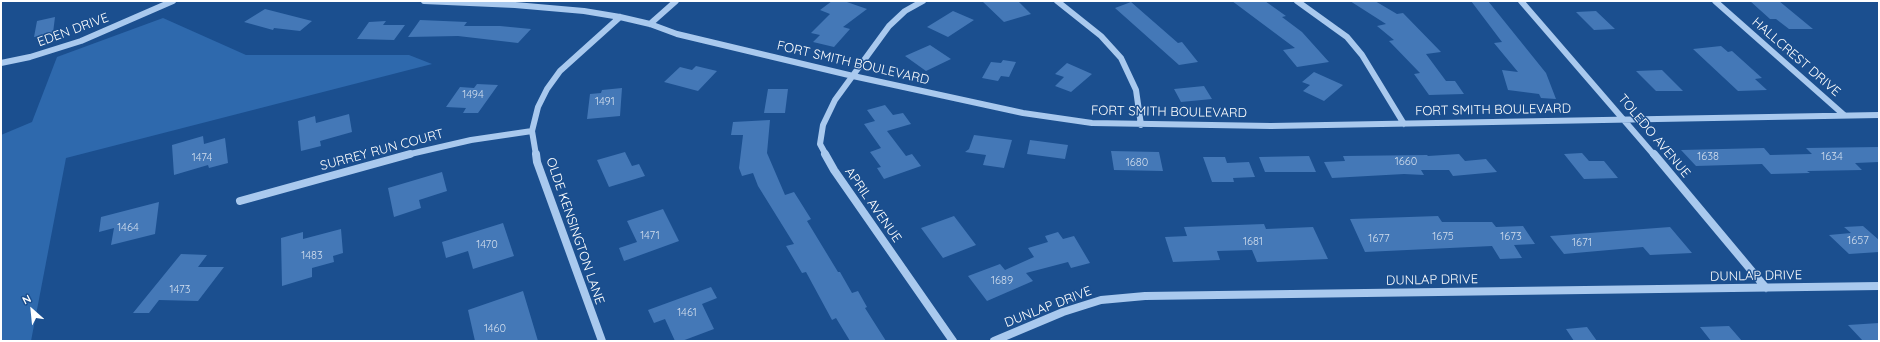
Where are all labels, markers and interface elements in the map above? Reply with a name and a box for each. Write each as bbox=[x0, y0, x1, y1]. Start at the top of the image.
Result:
street label: EDEN DRIVE bbox=[35, 10, 111, 50]
street label: HALLCREST DRIVE bbox=[1749, 14, 1843, 100]
street label: FORT SMITH BOULEVARD bbox=[775, 38, 931, 88]
house number: 1494 bbox=[462, 88, 484, 102]
street label: TOLEDO AVENUE bbox=[1615, 91, 1693, 181]
house number: 1491 bbox=[595, 95, 615, 109]
street label: FORT SMITH BOULEVARD bbox=[1415, 101, 1571, 119]
street label: FORT SMITH BOULEVARD bbox=[1091, 103, 1247, 121]
street label: SURREY RUN COURT bbox=[319, 126, 445, 174]
house number: 1638 bbox=[1697, 150, 1719, 164]
house number: 1634 bbox=[1821, 150, 1843, 164]
house number: 1474 bbox=[192, 151, 212, 165]
house number: 1660 bbox=[1395, 155, 1417, 169]
street label: OLDE KENSINGTON LANE bbox=[543, 156, 607, 306]
house number: 1680 bbox=[1126, 156, 1148, 170]
street label: APRIL AVENUE bbox=[841, 165, 905, 245]
house number: 1464 bbox=[117, 221, 139, 235]
house number: 1471 bbox=[640, 229, 660, 243]
house number: 1675 bbox=[1432, 230, 1454, 244]
house number: 1673 bbox=[1500, 230, 1522, 244]
house number: 1677 bbox=[1368, 232, 1390, 246]
house number: 1657 bbox=[1847, 234, 1869, 248]
house number: 1681 bbox=[1243, 235, 1263, 249]
house number: 1671 bbox=[1572, 236, 1592, 250]
house number: 1470 bbox=[476, 238, 498, 252]
house number: 1483 bbox=[301, 249, 323, 263]
street label: DUNLAP DRIVE bbox=[1710, 267, 1802, 285]
street label: DUNLAP DRIVE bbox=[1386, 271, 1478, 289]
house number: 1689 bbox=[991, 274, 1013, 288]
house number: 1473 bbox=[170, 283, 190, 297]
street label: DUNLAP DRIVE bbox=[1002, 283, 1094, 331]
north arrow bbox=[12, 290, 52, 330]
text: N bbox=[20, 291, 33, 307]
house number: 1461 bbox=[677, 306, 697, 320]
house number: 1460 bbox=[484, 322, 506, 336]

